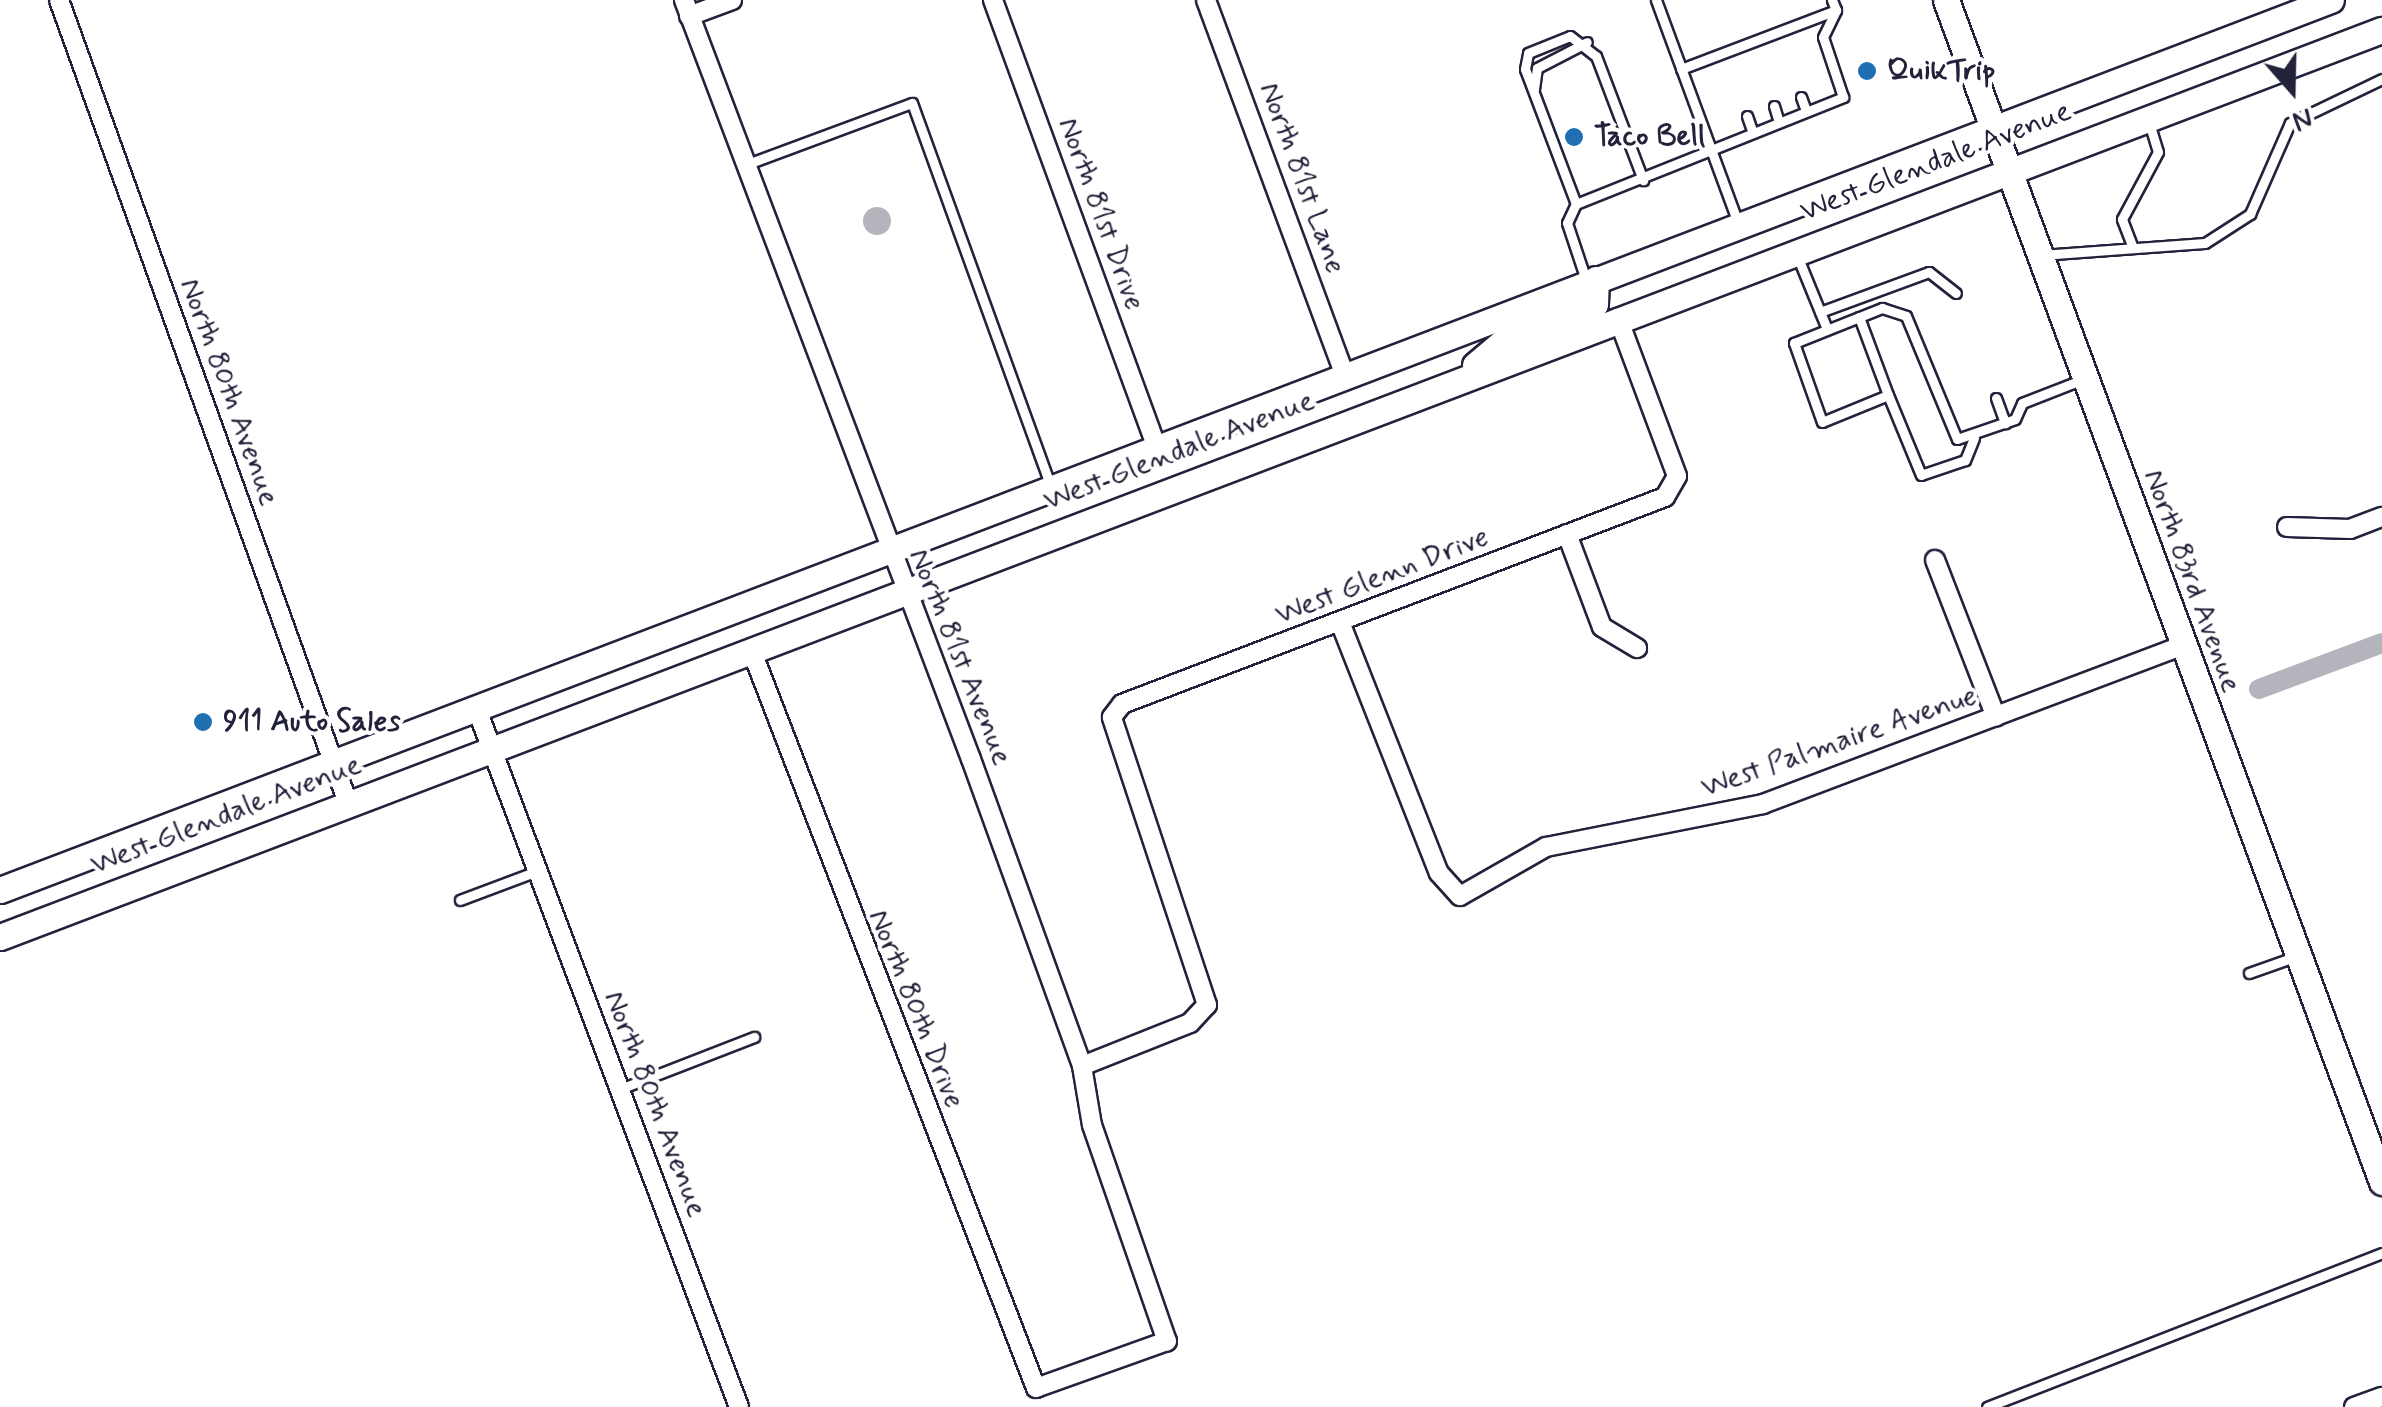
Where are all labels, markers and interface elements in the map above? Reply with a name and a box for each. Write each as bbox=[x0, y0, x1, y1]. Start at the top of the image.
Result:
north arrow bbox=[2242, 40, 2342, 140]
place label: QuikTrip bbox=[1887, 53, 1995, 89]
marker: QuikTrip bbox=[1856, 60, 1878, 82]
street label: North 81st Lane bbox=[1251, 78, 1353, 278]
street label: West Glendale Avenue bbox=[1796, 94, 2076, 230]
text: N bbox=[2287, 98, 2318, 139]
street label: North 81st Drive bbox=[1049, 113, 1153, 315]
place label: Taco Bell bbox=[1594, 119, 1704, 155]
marker: Taco Bell bbox=[1563, 126, 1585, 148]
street label: North 80th Avenue bbox=[171, 273, 287, 511]
street label: West Glendale Avenue bbox=[1039, 383, 1319, 519]
street label: North 83rd Avenue bbox=[2135, 464, 2249, 698]
street label: West Glenn Drive bbox=[1271, 519, 1493, 633]
street label: North 81st Avenue bbox=[900, 543, 1020, 771]
street label: West Palmaire Avenue bbox=[1695, 677, 1983, 807]
place label: 911 Auto Sales bbox=[223, 704, 402, 740]
marker: 911 Auto Sales bbox=[192, 711, 214, 733]
street label: West Glendale Avenue bbox=[86, 747, 366, 883]
street label: North 80th Drive bbox=[860, 904, 972, 1114]
street label: North 80th Avenue bbox=[595, 986, 715, 1222]

